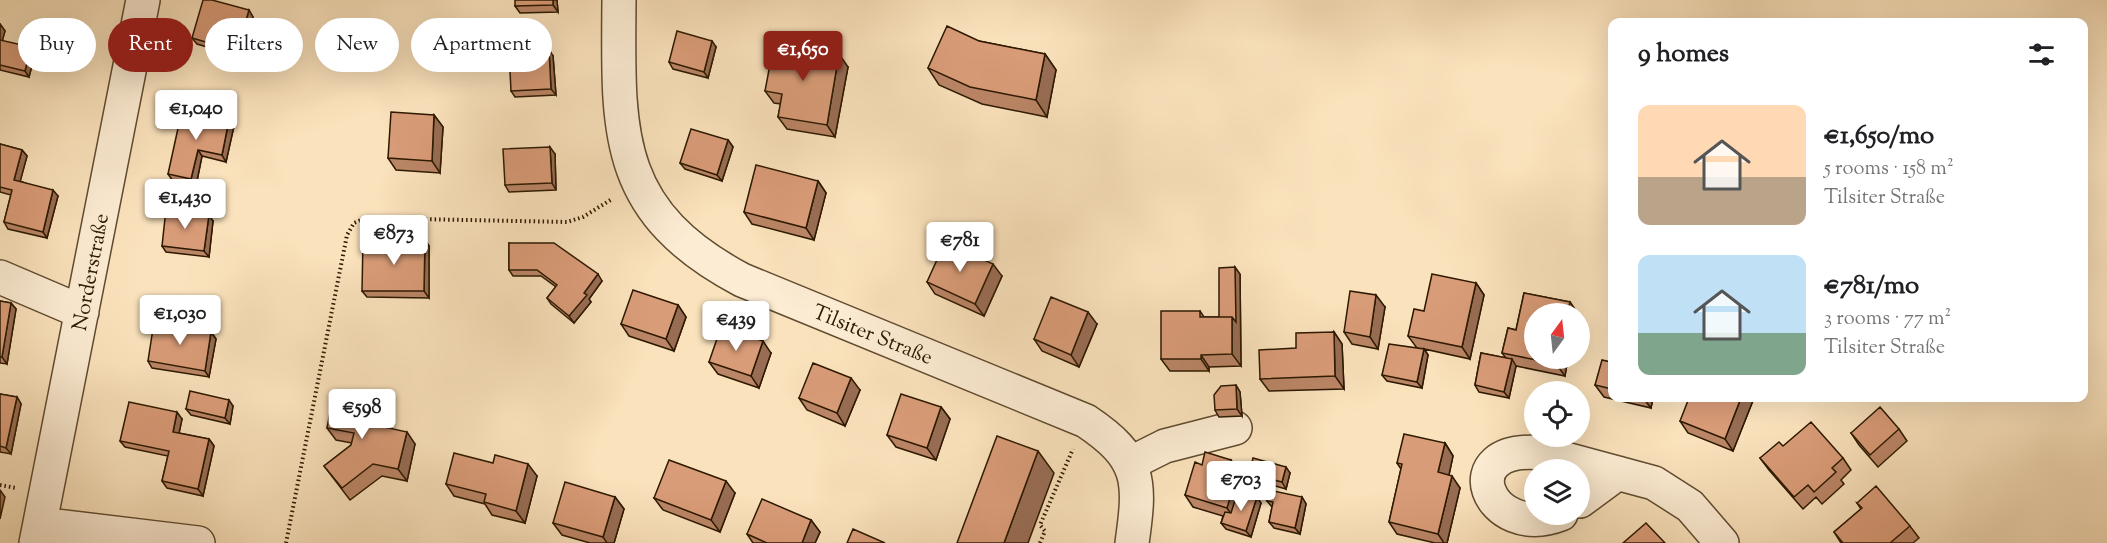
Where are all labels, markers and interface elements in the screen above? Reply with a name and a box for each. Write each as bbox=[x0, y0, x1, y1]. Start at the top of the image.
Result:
chip: Buy bbox=[18, 18, 96, 72]
chip: Rent bbox=[108, 18, 193, 72]
chip: Filters bbox=[205, 18, 303, 72]
chip: New bbox=[315, 18, 399, 72]
chip: Apartment bbox=[411, 18, 552, 72]
pin: €1,650 bbox=[754, 31, 852, 82]
text: €1,650 bbox=[777, 36, 829, 65]
text: 9 homes bbox=[1638, 36, 1729, 73]
icon: filters bbox=[2025, 38, 2058, 71]
pin: €1,040 bbox=[147, 90, 245, 141]
text: €1,040 bbox=[169, 95, 223, 124]
text: €1,650/mo bbox=[1824, 118, 1934, 155]
icon: home bbox=[1686, 129, 1758, 201]
text: 5 rooms · 158 m² bbox=[1824, 155, 1954, 184]
pin: €1,430 bbox=[136, 179, 234, 230]
text: €1,430 bbox=[159, 184, 211, 213]
text: Tilsiter Straße bbox=[1824, 184, 1945, 213]
street label: Norderstraße bbox=[66, 211, 118, 334]
pin: €873 bbox=[358, 215, 430, 266]
text: €873 bbox=[374, 220, 414, 249]
pin: €781 bbox=[924, 222, 996, 273]
text: €781 bbox=[940, 227, 980, 256]
text: €781/mo bbox=[1824, 268, 1919, 305]
icon: home bbox=[1686, 279, 1758, 351]
pin: €1,030 bbox=[131, 295, 229, 346]
street label: Tilsiter Straße bbox=[808, 298, 937, 374]
text: €1,030 bbox=[154, 300, 206, 329]
pin: €439 bbox=[700, 301, 772, 352]
north arrow bbox=[1524, 303, 1590, 369]
map controls bbox=[1524, 303, 1590, 525]
text: 3 rooms · 77 m² bbox=[1824, 305, 1951, 334]
text: €439 bbox=[716, 306, 756, 335]
text: Tilsiter Straße bbox=[1824, 334, 1945, 363]
button: locate bbox=[1524, 381, 1590, 447]
pin: €598 bbox=[326, 389, 398, 440]
text: €598 bbox=[343, 394, 381, 423]
button: layers bbox=[1524, 459, 1590, 525]
pin: €703 bbox=[1205, 461, 1277, 512]
text: €703 bbox=[1221, 466, 1261, 495]

